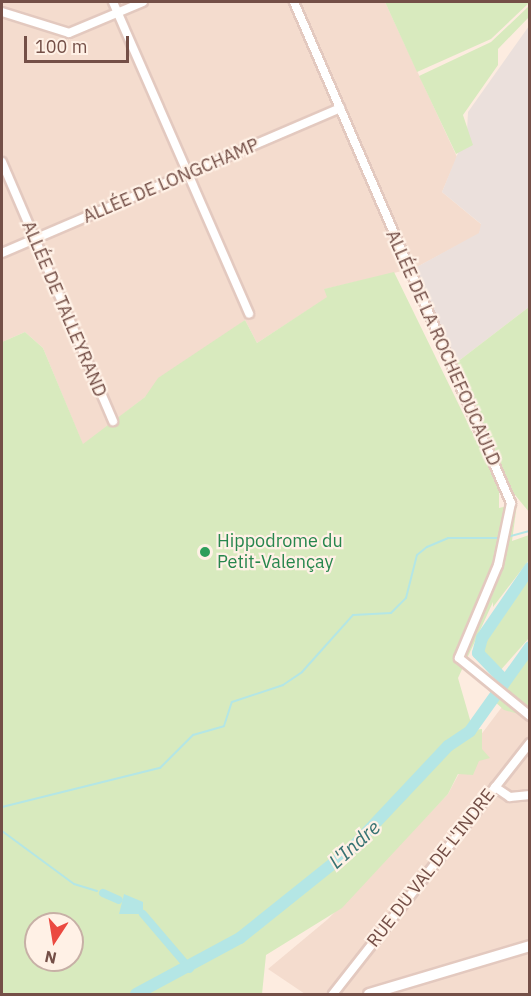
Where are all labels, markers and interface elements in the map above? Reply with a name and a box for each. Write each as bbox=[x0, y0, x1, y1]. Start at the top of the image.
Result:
scale bar bbox=[27, 24, 132, 62]
text: 100 m bbox=[35, 35, 87, 58]
street label: ALLÉE DE LONGCHAMP bbox=[80, 134, 262, 228]
street label: ALLÉE DE TALLEYRAND bbox=[17, 218, 111, 400]
street label: ALLÉE DE LA ROCHEFOUCAULD bbox=[381, 227, 505, 469]
place label: Hippodrome du Petit-Valençay bbox=[217, 531, 343, 574]
marker: Hippodrome du Petit-Valençay bbox=[198, 545, 212, 559]
street label: RUE DU VAL DE L'INDRE bbox=[363, 785, 499, 951]
water label: L'Indre bbox=[323, 815, 385, 873]
north arrow bbox=[24, 912, 84, 972]
text: N bbox=[43, 947, 58, 969]

